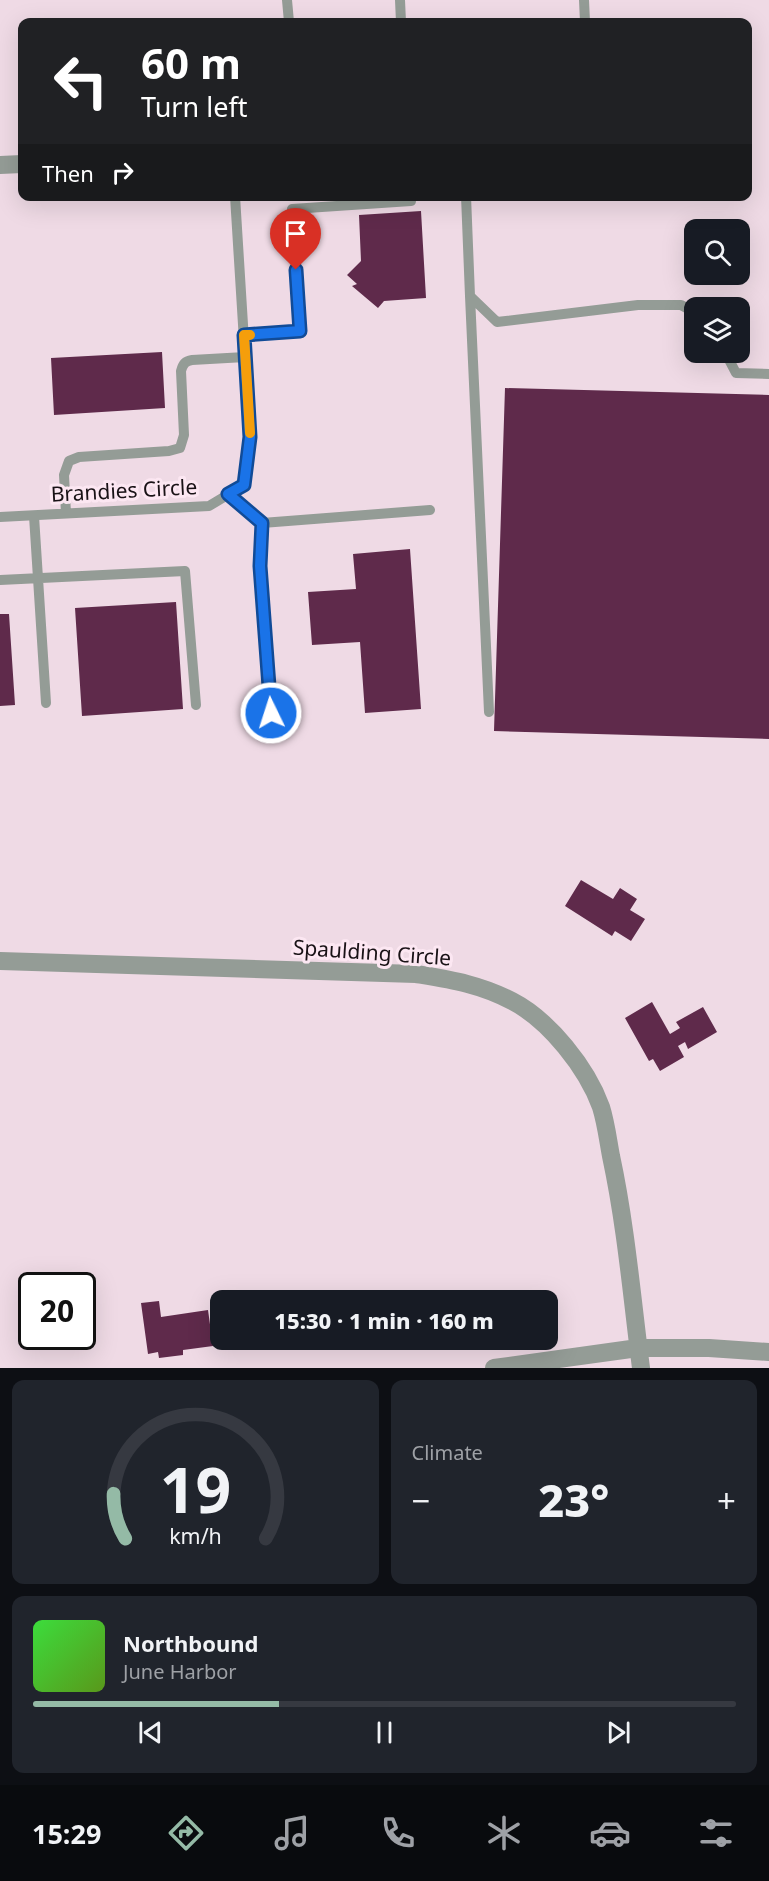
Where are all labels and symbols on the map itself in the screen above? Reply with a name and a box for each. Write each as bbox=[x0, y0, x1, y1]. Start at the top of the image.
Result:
pin bbox=[270, 208, 321, 270]
street label: Brandies Circle bbox=[50, 472, 198, 508]
position arrow bbox=[239, 681, 303, 745]
street label: Spaulding Circle bbox=[292, 933, 452, 971]
speed limit sign: 20 bbox=[18, 1272, 96, 1350]

